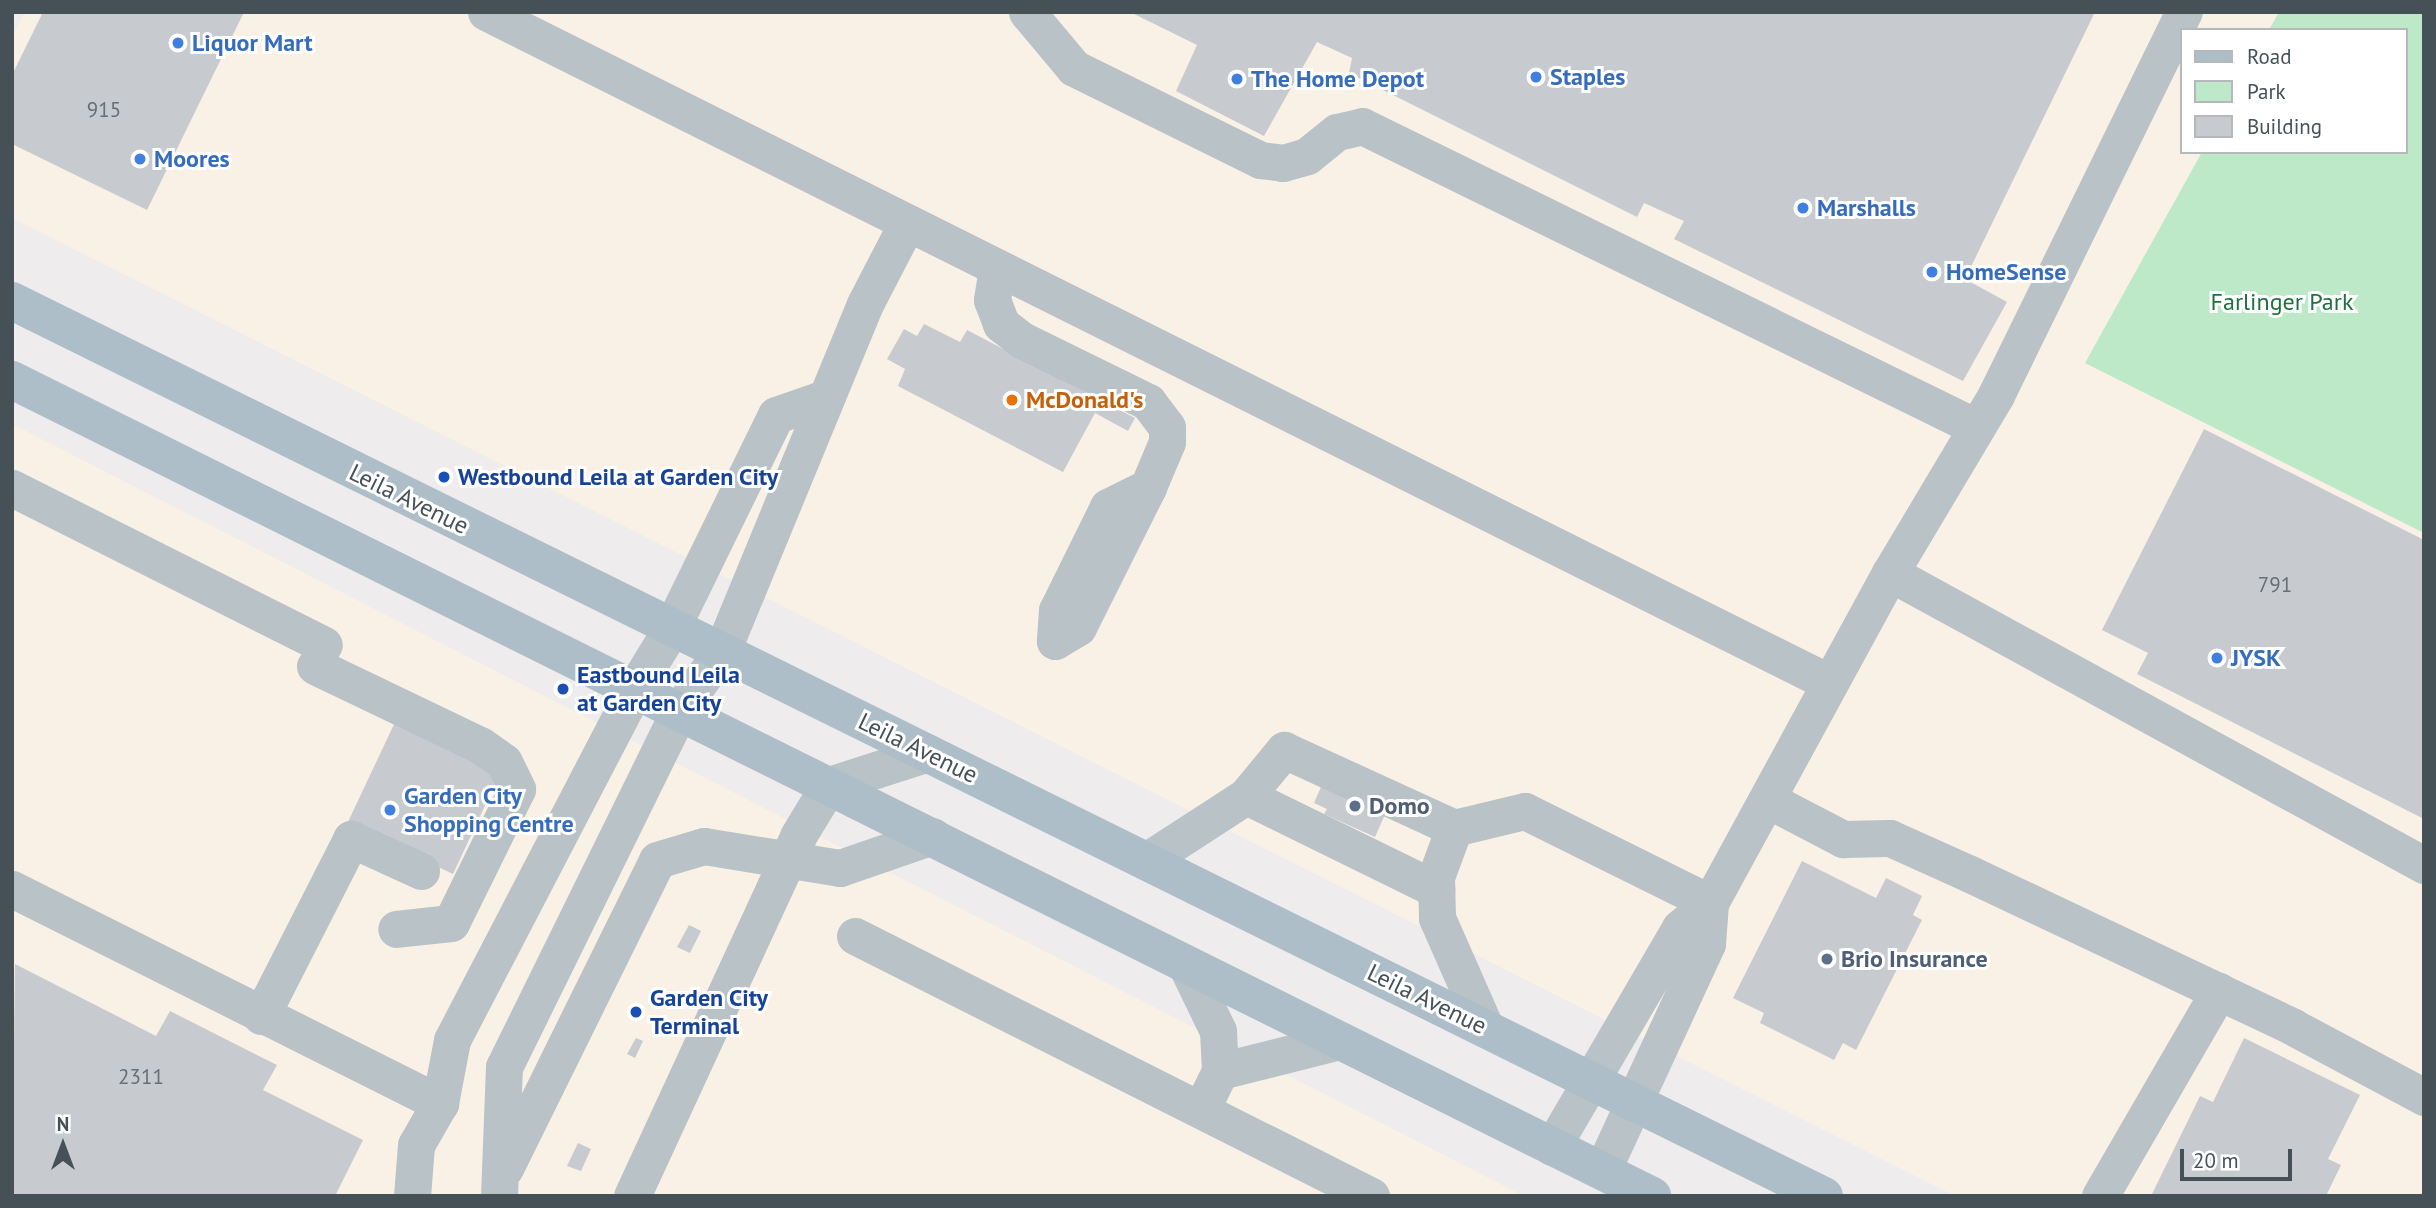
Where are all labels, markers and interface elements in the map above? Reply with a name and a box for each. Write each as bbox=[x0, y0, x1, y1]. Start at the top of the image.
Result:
legend bbox=[2180, 28, 2408, 154]
place label: Liquor Mart bbox=[192, 29, 313, 57]
marker: Liquor Mart bbox=[170, 35, 186, 51]
text: Road bbox=[2247, 43, 2291, 70]
place label: Staples bbox=[1550, 63, 1625, 91]
place label: The Home Depot bbox=[1251, 65, 1424, 93]
marker: Staples bbox=[1528, 69, 1544, 85]
marker: The Home Depot bbox=[1229, 71, 1245, 87]
text: Park bbox=[2247, 78, 2286, 105]
house number: 915 bbox=[87, 97, 121, 123]
text: Building bbox=[2247, 113, 2322, 140]
place label: Moores bbox=[154, 145, 230, 173]
marker: Moores bbox=[132, 151, 148, 167]
place label: Marshalls bbox=[1817, 194, 1916, 222]
marker: Marshalls bbox=[1795, 200, 1811, 216]
place label: HomeSense bbox=[1946, 258, 2066, 286]
marker: HomeSense bbox=[1924, 264, 1940, 280]
park label: Farlinger Park bbox=[2211, 288, 2353, 316]
place label: McDonald's bbox=[1026, 386, 1143, 414]
marker: McDonald's bbox=[1004, 392, 1020, 408]
street label: Leila Avenue bbox=[344, 458, 474, 540]
place label: Westbound Leila at Garden City bbox=[458, 463, 779, 491]
marker: Westbound Leila at Garden City bbox=[436, 469, 452, 485]
house number: 791 bbox=[2258, 572, 2292, 598]
place label: JYSK bbox=[2231, 644, 2281, 672]
marker: JYSK bbox=[2209, 650, 2225, 666]
place label: Eastbound Leila at Garden City bbox=[577, 661, 740, 717]
marker: Eastbound Leila at Garden City bbox=[555, 681, 571, 697]
street label: Leila Avenue bbox=[853, 707, 983, 789]
place label: Garden City Shopping Centre bbox=[404, 782, 574, 838]
place label: Domo bbox=[1369, 792, 1430, 820]
marker: Domo bbox=[1347, 798, 1363, 814]
marker: Garden City Shopping Centre bbox=[382, 802, 398, 818]
place label: Brio Insurance bbox=[1841, 945, 1988, 973]
marker: Brio Insurance bbox=[1819, 951, 1835, 967]
street label: Leila Avenue bbox=[1362, 958, 1492, 1040]
place label: Garden City Terminal bbox=[650, 984, 768, 1040]
marker: Garden City Terminal bbox=[628, 1004, 644, 1020]
house number: 2311 bbox=[118, 1064, 164, 1090]
north arrow bbox=[28, 1110, 98, 1180]
text: N bbox=[57, 1112, 69, 1136]
scale bar bbox=[2184, 1134, 2296, 1178]
text: 20 m bbox=[2193, 1147, 2239, 1174]

